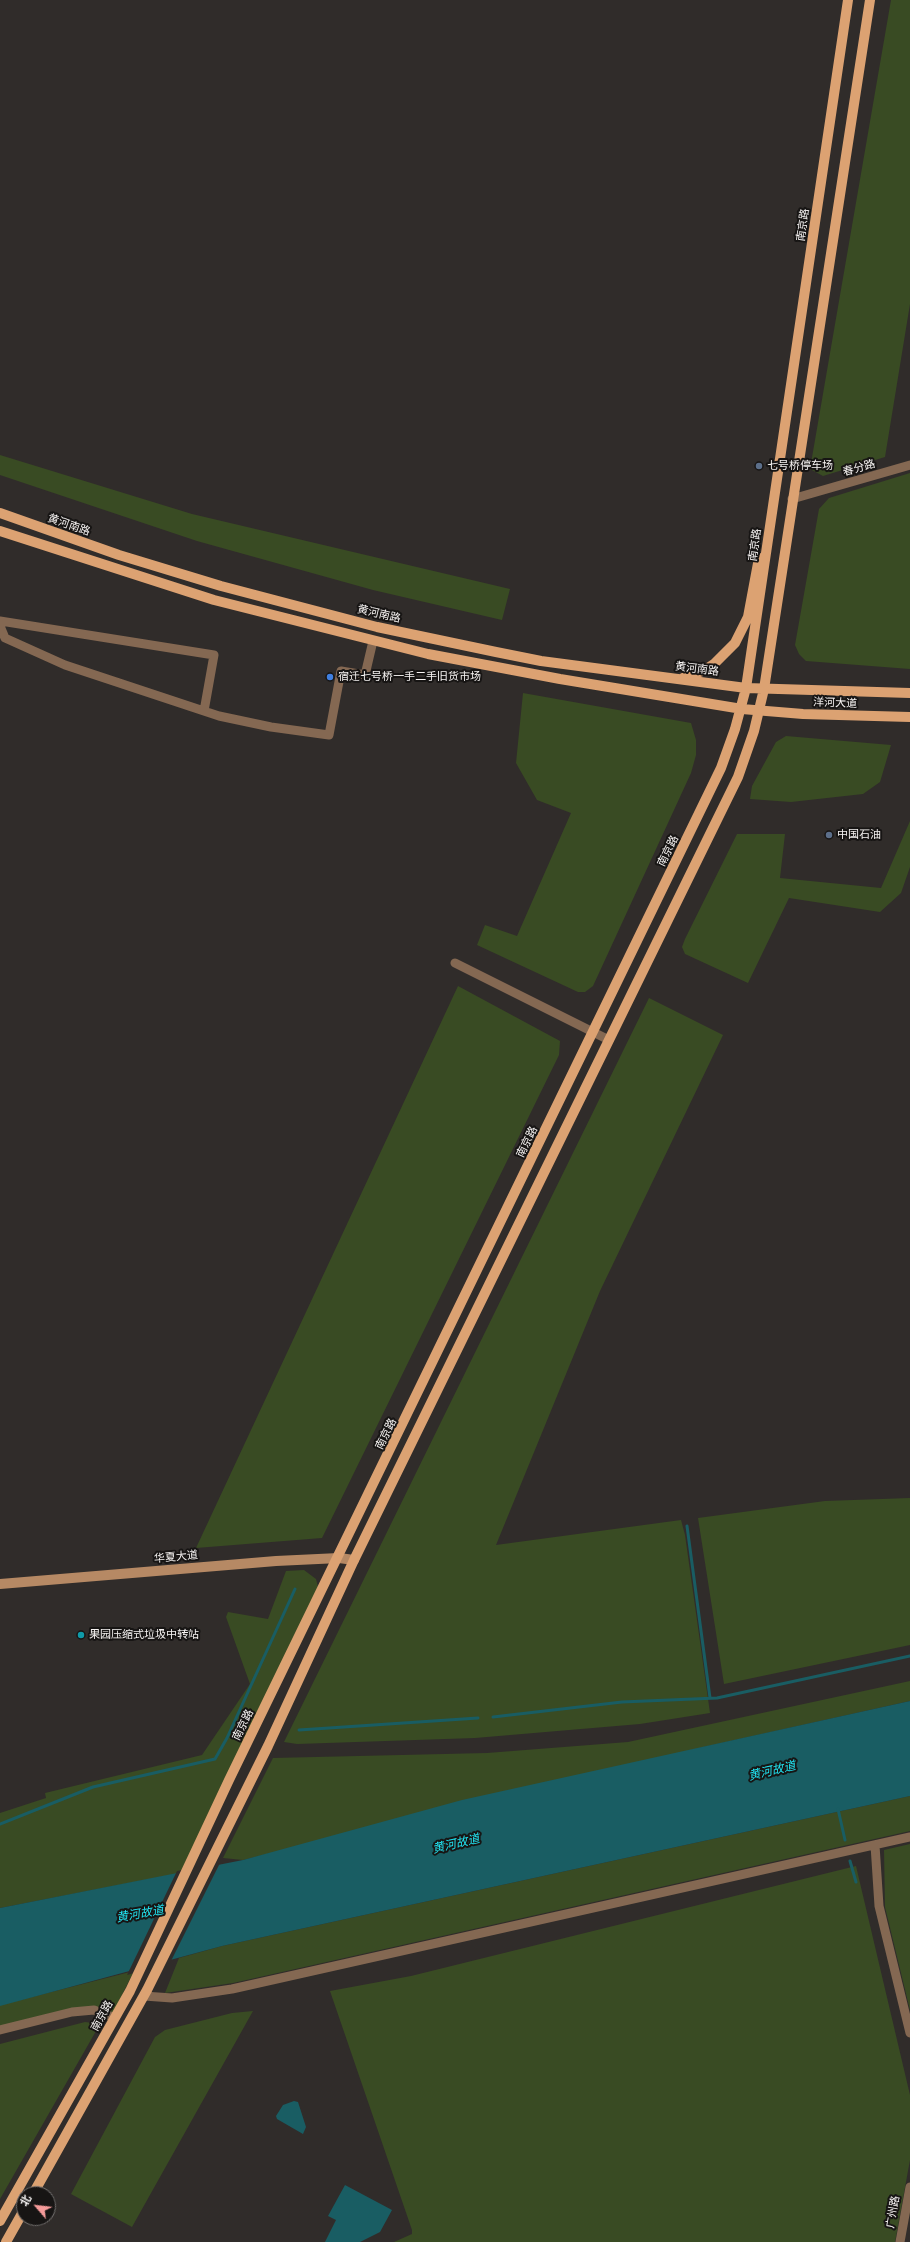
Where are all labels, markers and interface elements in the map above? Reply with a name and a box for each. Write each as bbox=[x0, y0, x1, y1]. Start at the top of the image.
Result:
street label: 南京路 bbox=[794, 208, 812, 242]
street label: 春分路 bbox=[841, 457, 877, 479]
place label: 七号桥停车场 bbox=[767, 459, 833, 473]
marker: 七号桥停车场 bbox=[754, 461, 764, 471]
street label: 黄河南路 bbox=[46, 512, 92, 538]
street label: 南京路 bbox=[746, 528, 764, 562]
street label: 黄河南路 bbox=[356, 603, 402, 625]
street label: 黄河南路 bbox=[674, 660, 720, 678]
place label: 宿迁七号桥一手二手旧货市场 bbox=[338, 670, 481, 684]
marker: 宿迁七号桥一手二手旧货市场 bbox=[325, 672, 335, 682]
street label: 洋河大道 bbox=[813, 696, 857, 710]
place label: 中国石油 bbox=[837, 828, 881, 842]
marker: 中国石油 bbox=[824, 830, 834, 840]
street label: 南京路 bbox=[655, 833, 681, 869]
street label: 南京路 bbox=[514, 1124, 540, 1160]
street label: 南京路 bbox=[373, 1416, 399, 1452]
street label: 华夏大道 bbox=[154, 1549, 198, 1565]
place label: 果园压缩式垃圾中转站 bbox=[89, 1628, 199, 1642]
marker: 果园压缩式垃圾中转站 bbox=[76, 1630, 86, 1640]
street label: 南京路 bbox=[230, 1707, 256, 1743]
water label: 黄河故道 bbox=[747, 1759, 797, 1783]
water label: 黄河故道 bbox=[431, 1832, 481, 1856]
water label: 黄河故道 bbox=[115, 1903, 165, 1925]
street label: 南京路 bbox=[88, 1998, 116, 2034]
north arrow bbox=[16, 2186, 56, 2226]
text: 北 bbox=[18, 2193, 34, 2209]
street label: 广州路 bbox=[884, 2195, 902, 2229]

